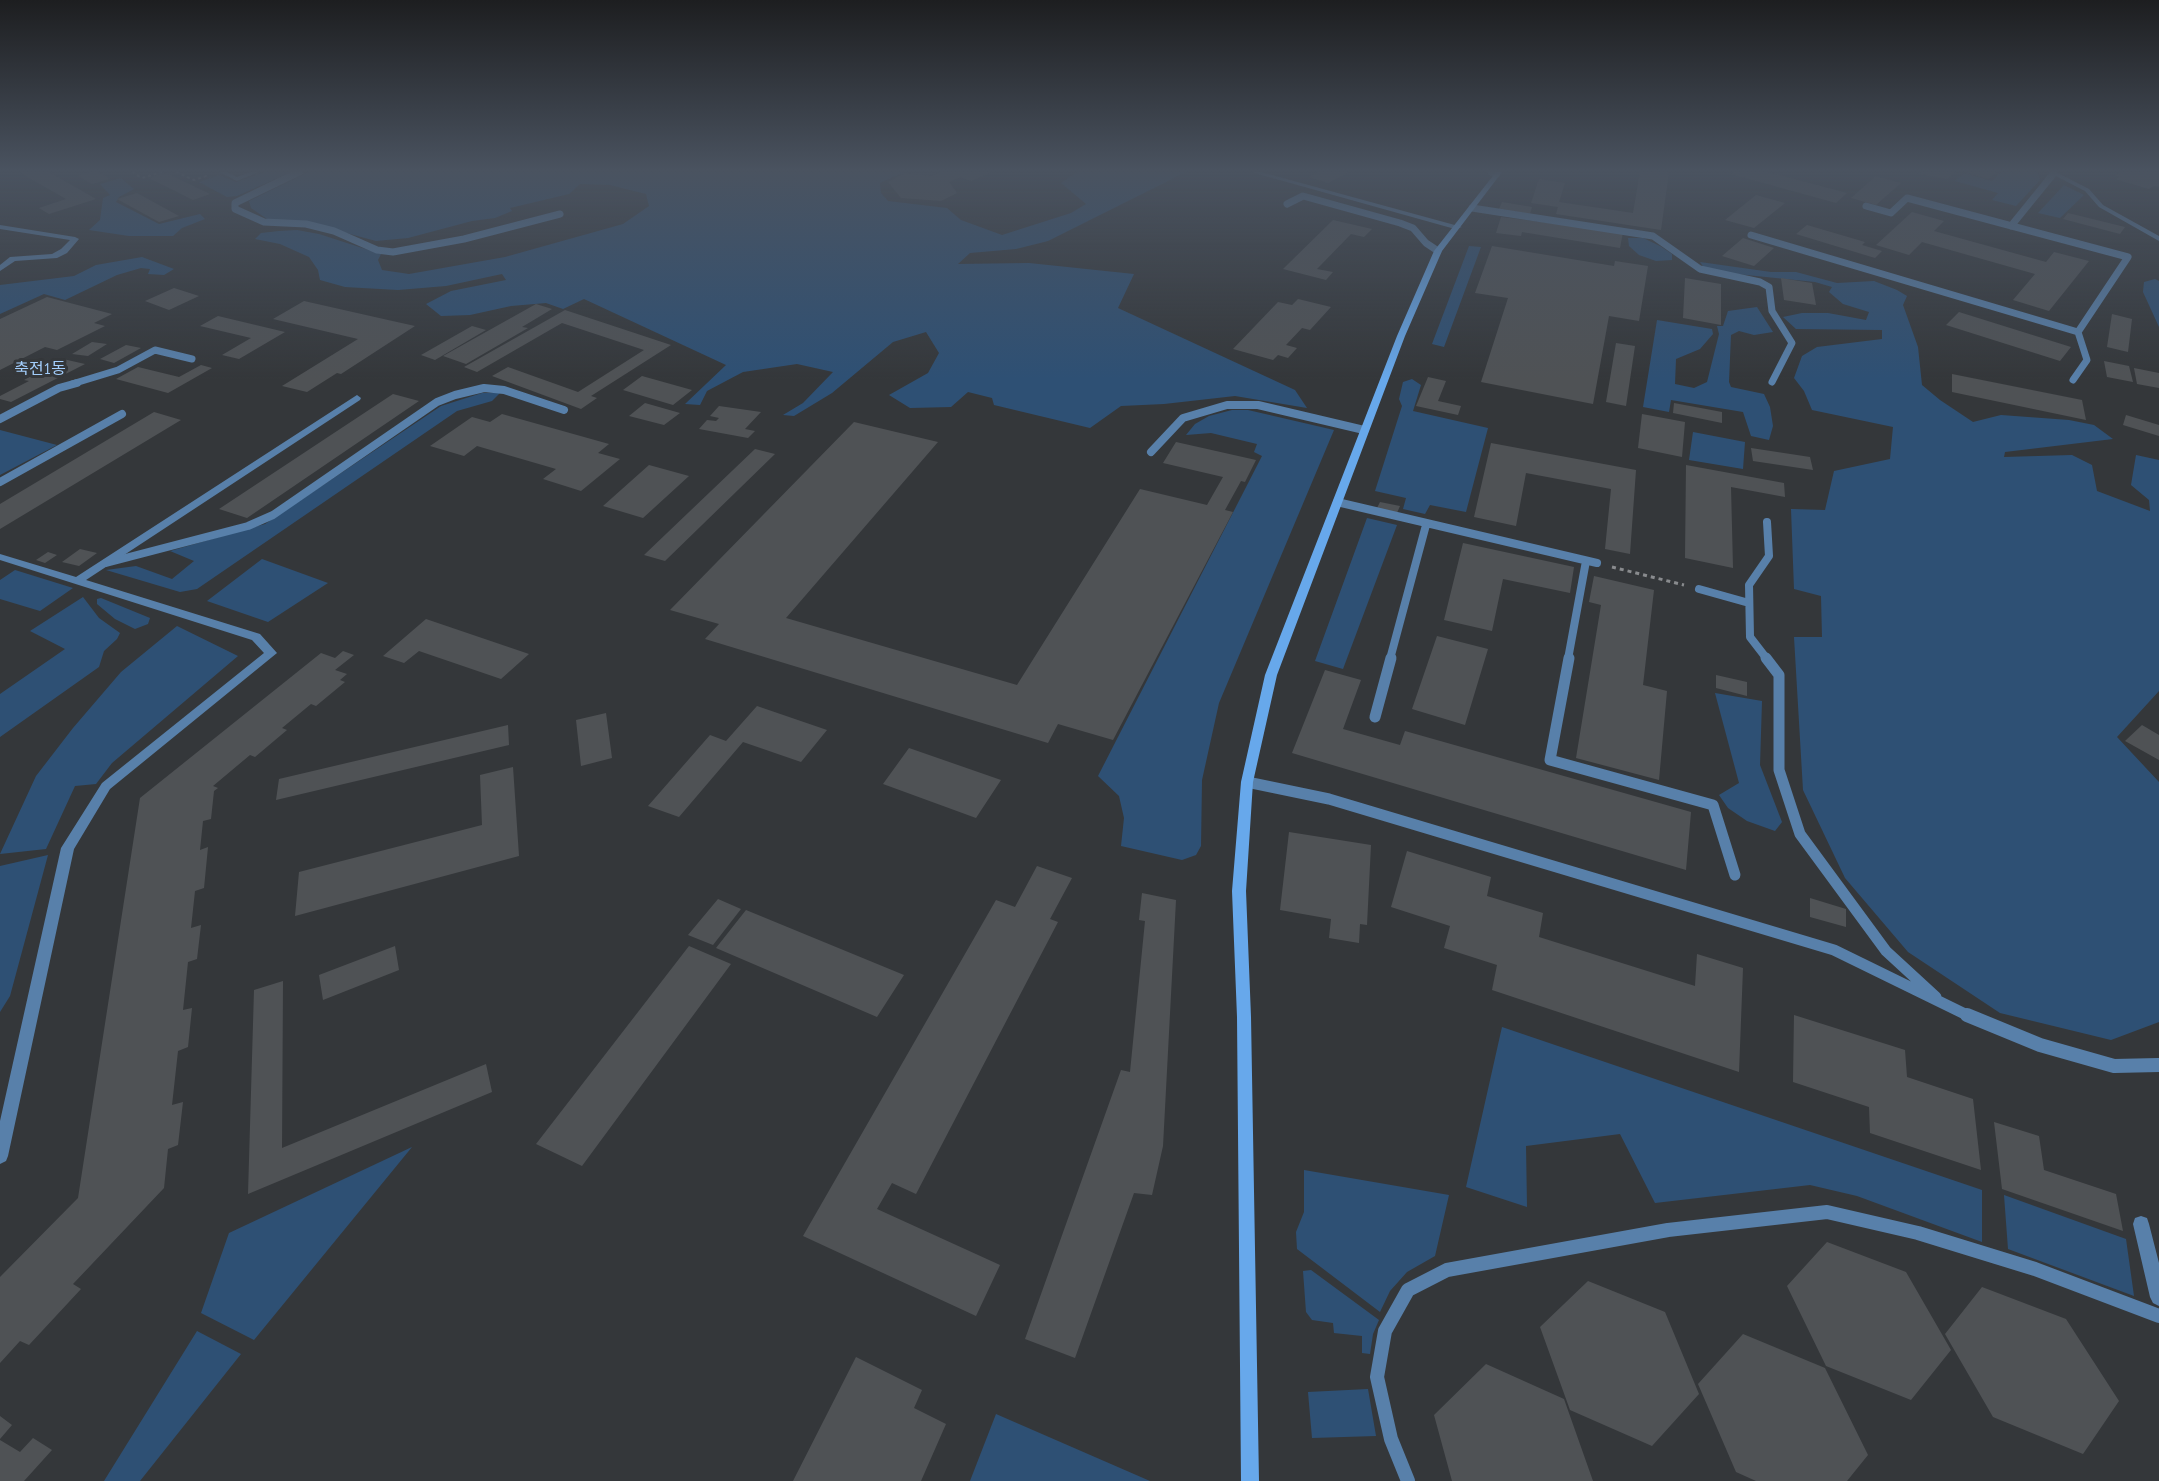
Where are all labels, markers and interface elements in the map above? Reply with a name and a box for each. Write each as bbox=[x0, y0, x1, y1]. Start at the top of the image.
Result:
district label: 축전1동 bbox=[14, 359, 66, 379]

